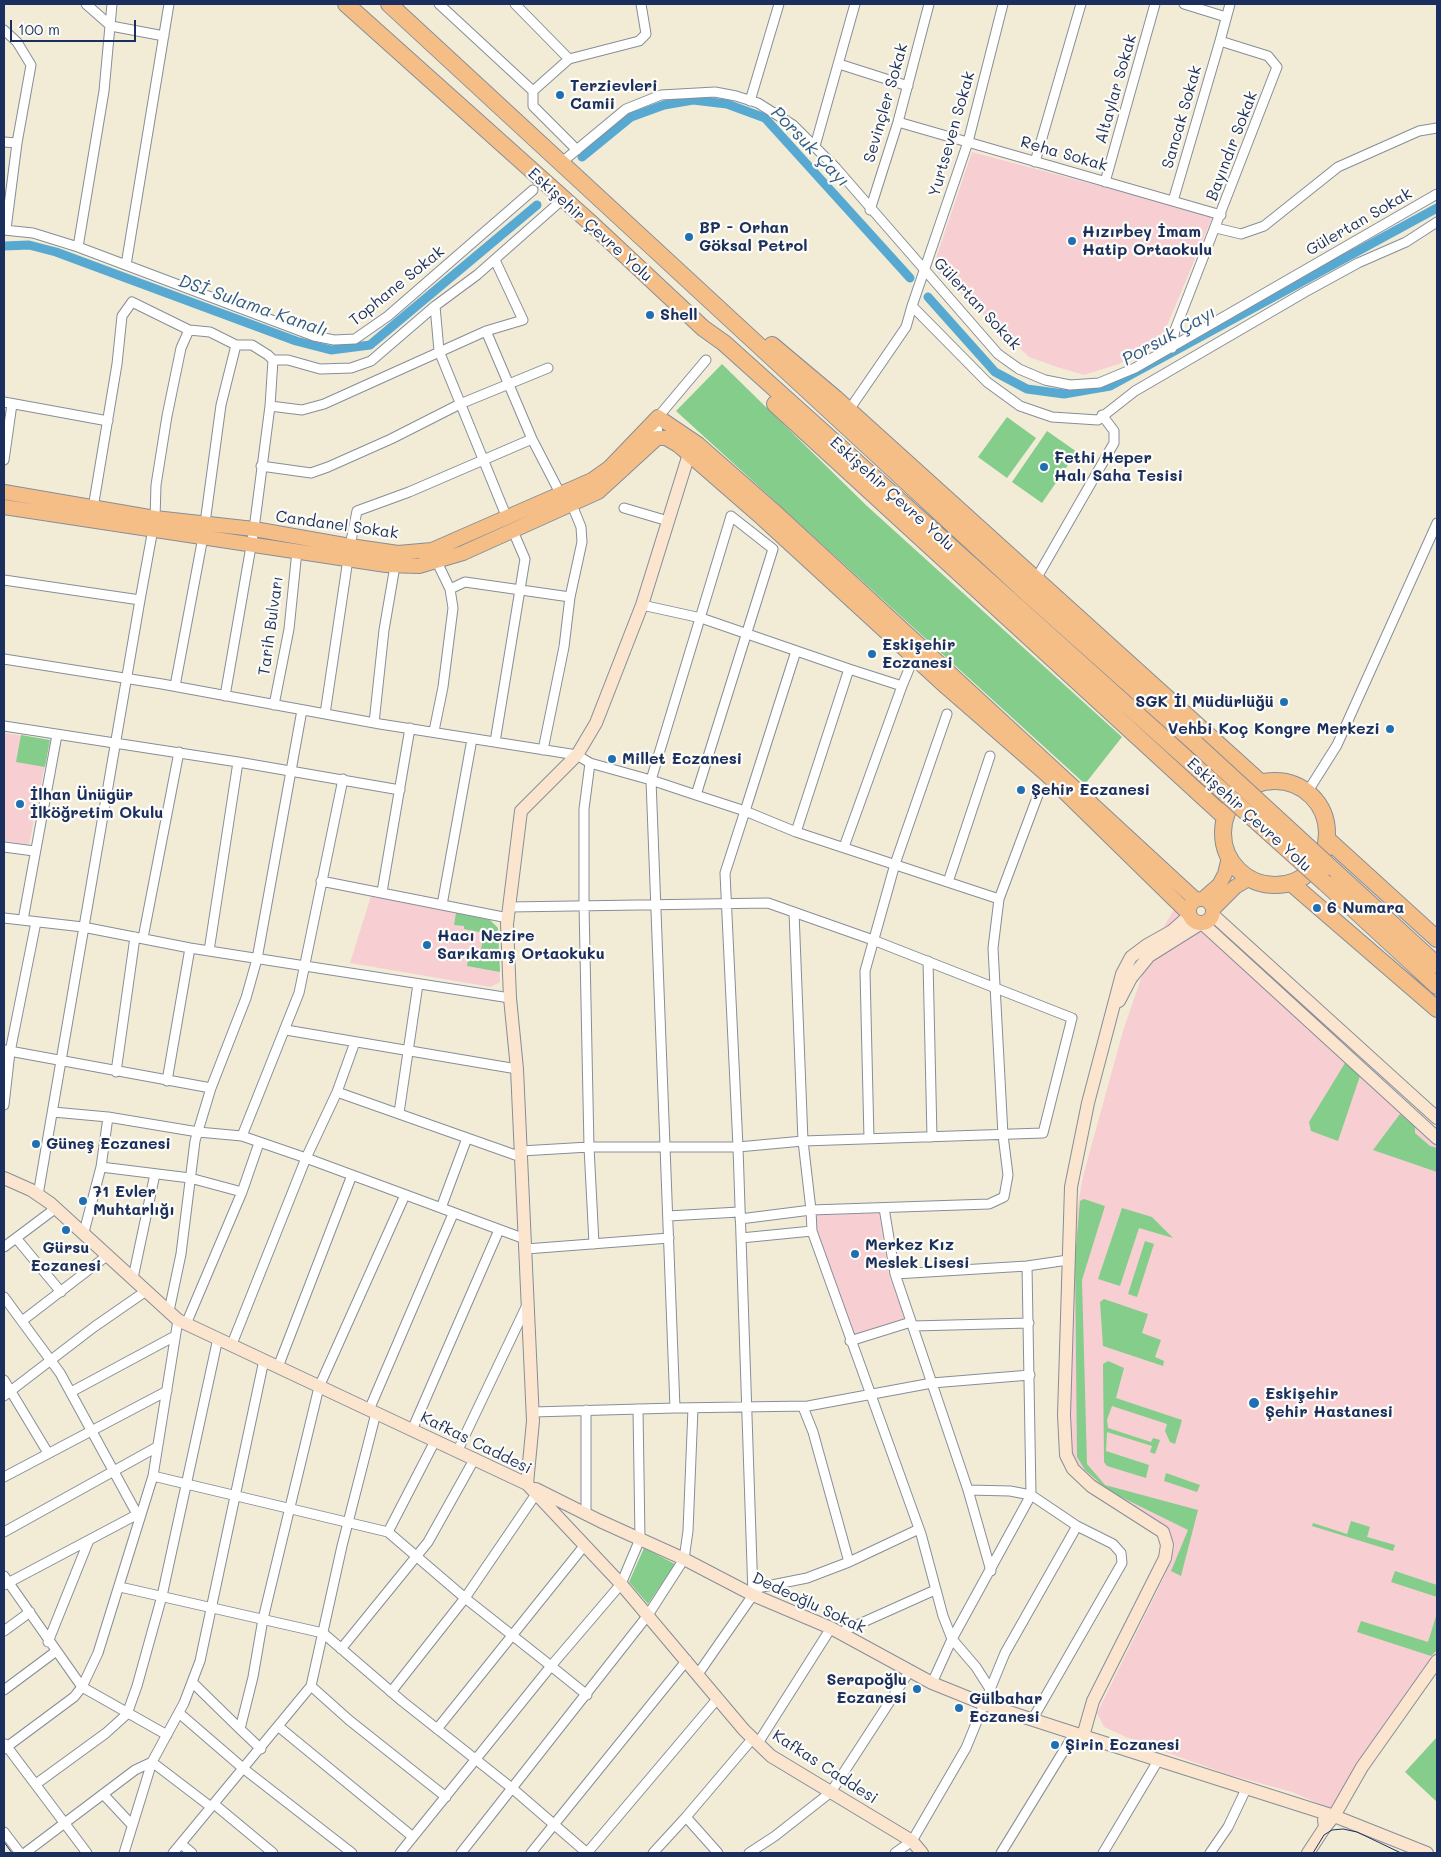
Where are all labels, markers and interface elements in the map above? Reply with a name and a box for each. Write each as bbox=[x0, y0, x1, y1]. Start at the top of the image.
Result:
scale bar bbox=[12, 10, 139, 42]
text: 100 m bbox=[18, 19, 60, 39]
street label: Altaylar Sokak bbox=[1091, 32, 1141, 146]
street label: Sevinçler Sokak bbox=[860, 41, 912, 165]
street label: Sancak Sokak bbox=[1158, 63, 1206, 171]
street label: Yurtseven Sokak bbox=[925, 69, 979, 199]
place label: Terzievleri Camii bbox=[570, 76, 658, 114]
street label: Bayındır Sokak bbox=[1202, 88, 1262, 204]
marker: Terzievleri Camii bbox=[554, 89, 566, 101]
water label: Porsuk Çayı bbox=[766, 102, 854, 192]
street label: Reha Sokak bbox=[1018, 132, 1110, 176]
street label: Eskişehir Çevre Yolu bbox=[524, 164, 656, 286]
street label: Gülertan Sokak bbox=[1303, 184, 1415, 260]
place label: BP - Orhan Göksal Petrol bbox=[699, 218, 808, 256]
place label: Hızırbey İmam Hatip Ortaokulu bbox=[1082, 222, 1212, 260]
marker: BP - Orhan Göksal Petrol bbox=[683, 231, 695, 243]
marker: Hızırbey İmam Hatip Ortaokulu bbox=[1066, 235, 1078, 247]
street label: Tophane Sokak bbox=[346, 242, 448, 330]
street label: Gülertan Sokak bbox=[929, 254, 1025, 354]
water label: DSİ Sulama Kanalı bbox=[175, 270, 331, 342]
water label: Porsuk Çayı bbox=[1118, 301, 1220, 371]
place label: Shell bbox=[660, 305, 697, 325]
marker: Shell bbox=[644, 309, 656, 321]
street label: Eskişehir Çevre Yolu bbox=[826, 433, 958, 555]
place label: Fethi Heper Halı Saha Tesisi bbox=[1054, 448, 1183, 486]
marker: Fethi Heper Halı Saha Tesisi bbox=[1038, 461, 1050, 473]
street label: Candanel Sokak bbox=[274, 507, 400, 543]
street label: Tarih Bulvarı bbox=[255, 575, 287, 677]
place label: Eskişehir Eczanesi bbox=[882, 635, 955, 673]
marker: Eskişehir Eczanesi bbox=[866, 648, 878, 660]
place label: SGK İl Müdürlüğü bbox=[1135, 692, 1274, 712]
marker: SGK İl Müdürlüğü bbox=[1278, 696, 1290, 708]
place label: Vehbi Koç Kongre Merkezi bbox=[1168, 719, 1380, 739]
marker: Vehbi Koç Kongre Merkezi bbox=[1384, 723, 1396, 735]
place label: Millet Eczanesi bbox=[622, 749, 742, 769]
marker: Millet Eczanesi bbox=[606, 753, 618, 765]
street label: Eskişehir Çevre Yolu bbox=[1183, 754, 1315, 876]
place label: Şehir Eczanesi bbox=[1031, 780, 1150, 800]
marker: Şehir Eczanesi bbox=[1015, 784, 1027, 796]
place label: İlhan Ünügür İlköğretim Okulu bbox=[30, 785, 163, 823]
marker: İlhan Ünügür İlköğretim Okulu bbox=[14, 798, 26, 810]
place label: 6 Numara bbox=[1327, 898, 1404, 918]
marker: 6 Numara bbox=[1311, 902, 1323, 914]
place label: Hacı Nezire Sarıkamış Ortaokuku bbox=[437, 926, 605, 964]
marker: Hacı Nezire Sarıkamış Ortaokuku bbox=[421, 939, 433, 951]
place label: Güneş Eczanesi bbox=[46, 1134, 171, 1154]
marker: Güneş Eczanesi bbox=[30, 1138, 42, 1150]
place label: 71 Evler Muhtarlığı bbox=[93, 1182, 175, 1220]
marker: 71 Evler Muhtarlığı bbox=[77, 1195, 89, 1207]
marker: Gürsu Eczanesi bbox=[60, 1224, 72, 1236]
place label: Merkez Kız Meslek Lisesi bbox=[865, 1235, 970, 1273]
place label: Gürsu Eczanesi bbox=[31, 1238, 101, 1276]
marker: Merkez Kız Meslek Lisesi bbox=[849, 1248, 861, 1260]
place label: Eskişehir Şehir Hastanesi bbox=[1265, 1384, 1393, 1422]
marker: Eskişehir Şehir Hastanesi bbox=[1247, 1396, 1261, 1410]
street label: Kafkas Caddesi bbox=[417, 1408, 535, 1478]
street label: Dedeoğlu Sokak bbox=[749, 1568, 869, 1638]
place label: Serapoğlu Eczanesi bbox=[826, 1670, 907, 1708]
marker: Serapoğlu Eczanesi bbox=[911, 1683, 923, 1695]
place label: Gülbahar Eczanesi bbox=[969, 1689, 1042, 1727]
marker: Gülbahar Eczanesi bbox=[953, 1702, 965, 1714]
street label: Kafkas Caddesi bbox=[769, 1726, 881, 1808]
place label: Şirin Eczanesi bbox=[1065, 1735, 1180, 1755]
marker: Şirin Eczanesi bbox=[1049, 1739, 1061, 1751]

